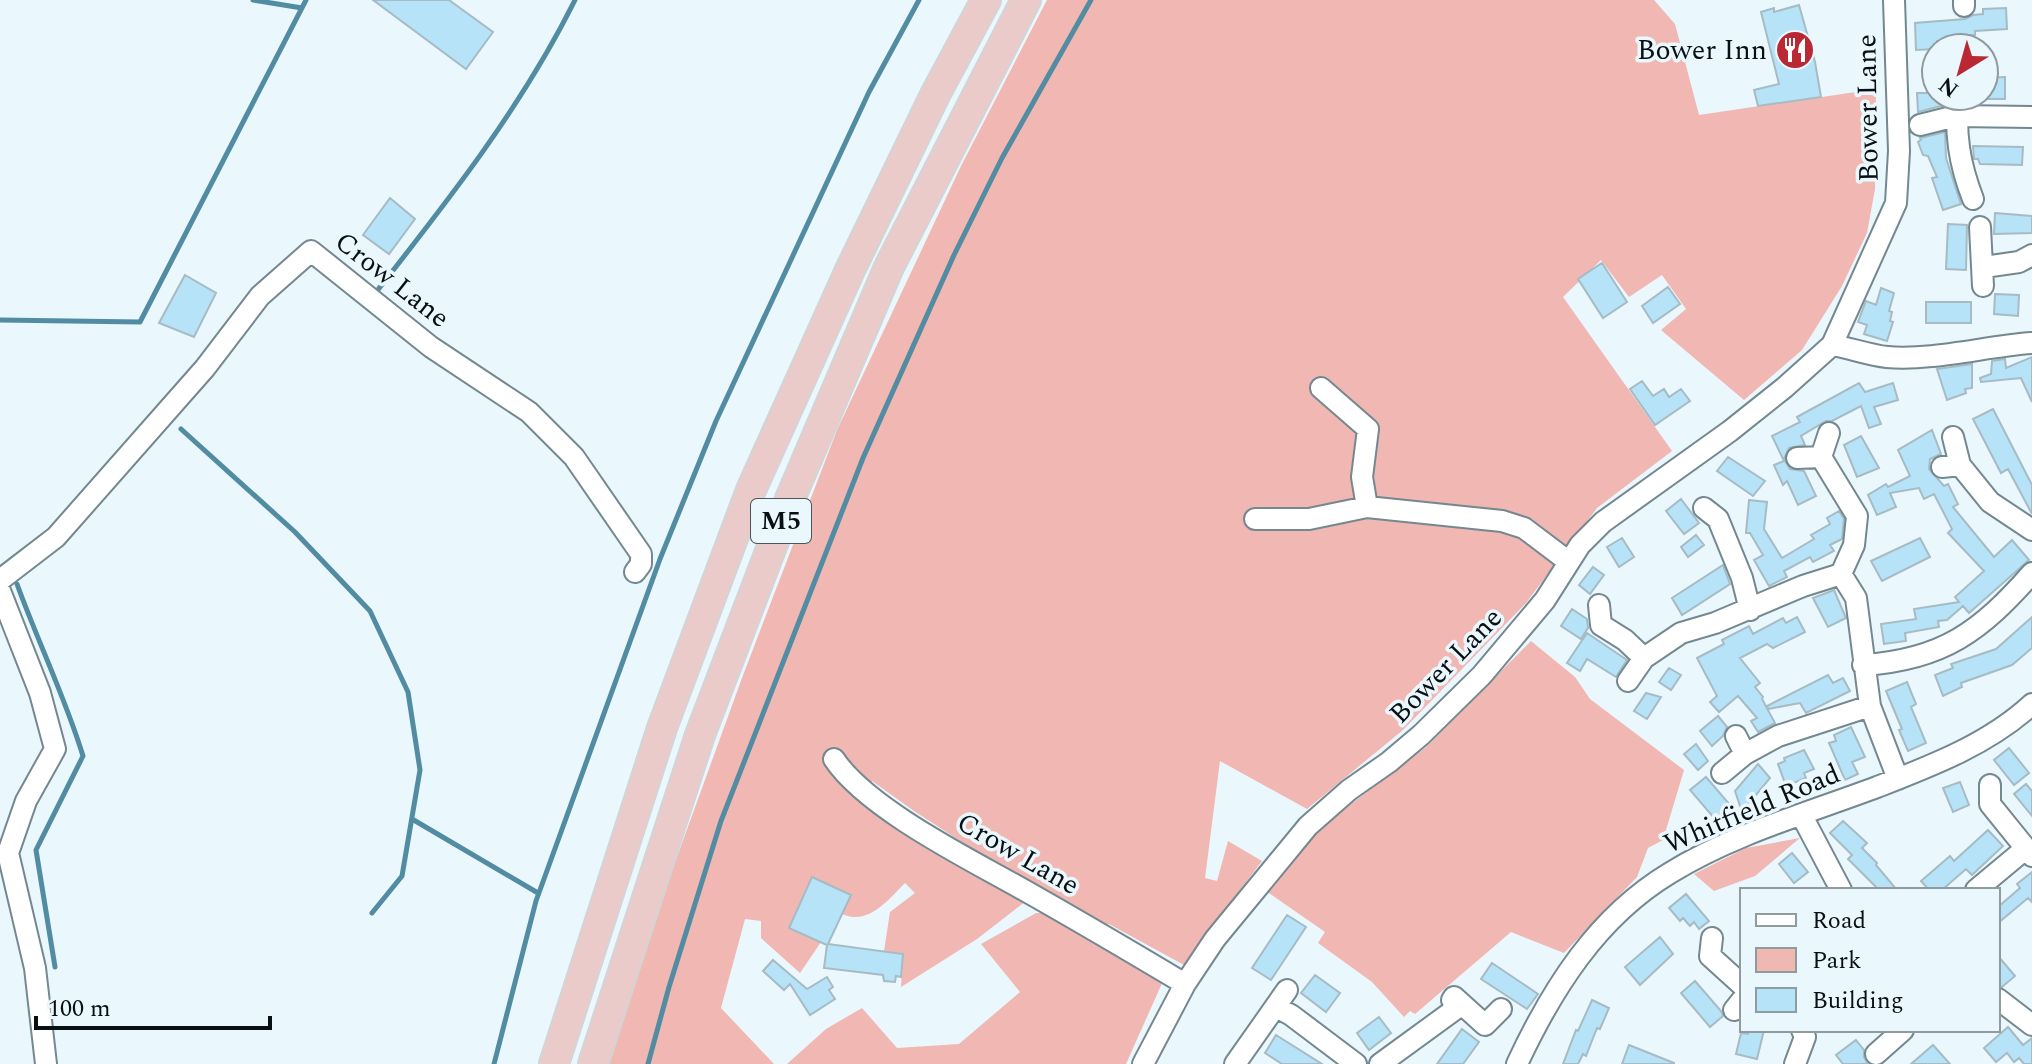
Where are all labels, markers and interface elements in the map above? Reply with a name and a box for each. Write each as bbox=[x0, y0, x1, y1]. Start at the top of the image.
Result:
place label: Bower Inn bbox=[1637, 29, 1767, 72]
restaurant icon: Bower Inn bbox=[1774, 29, 1816, 71]
north arrow bbox=[1920, 32, 2000, 112]
street label: Bower Lane bbox=[1845, 34, 1891, 182]
text: N bbox=[1932, 68, 1966, 105]
street label: Crow Lane bbox=[325, 221, 459, 339]
road number: M5 bbox=[751, 499, 811, 543]
street label: Bower Lane bbox=[1379, 598, 1513, 734]
street label: Whitfield Road bbox=[1657, 752, 1847, 866]
street label: Crow Lane bbox=[948, 801, 1088, 907]
legend bbox=[1740, 888, 2000, 1032]
text: Road bbox=[1812, 903, 1866, 939]
text: Park bbox=[1812, 943, 1862, 979]
scale bar bbox=[36, 980, 270, 1030]
text: Building bbox=[1812, 983, 1904, 1019]
text: 100 m bbox=[48, 991, 111, 1027]

